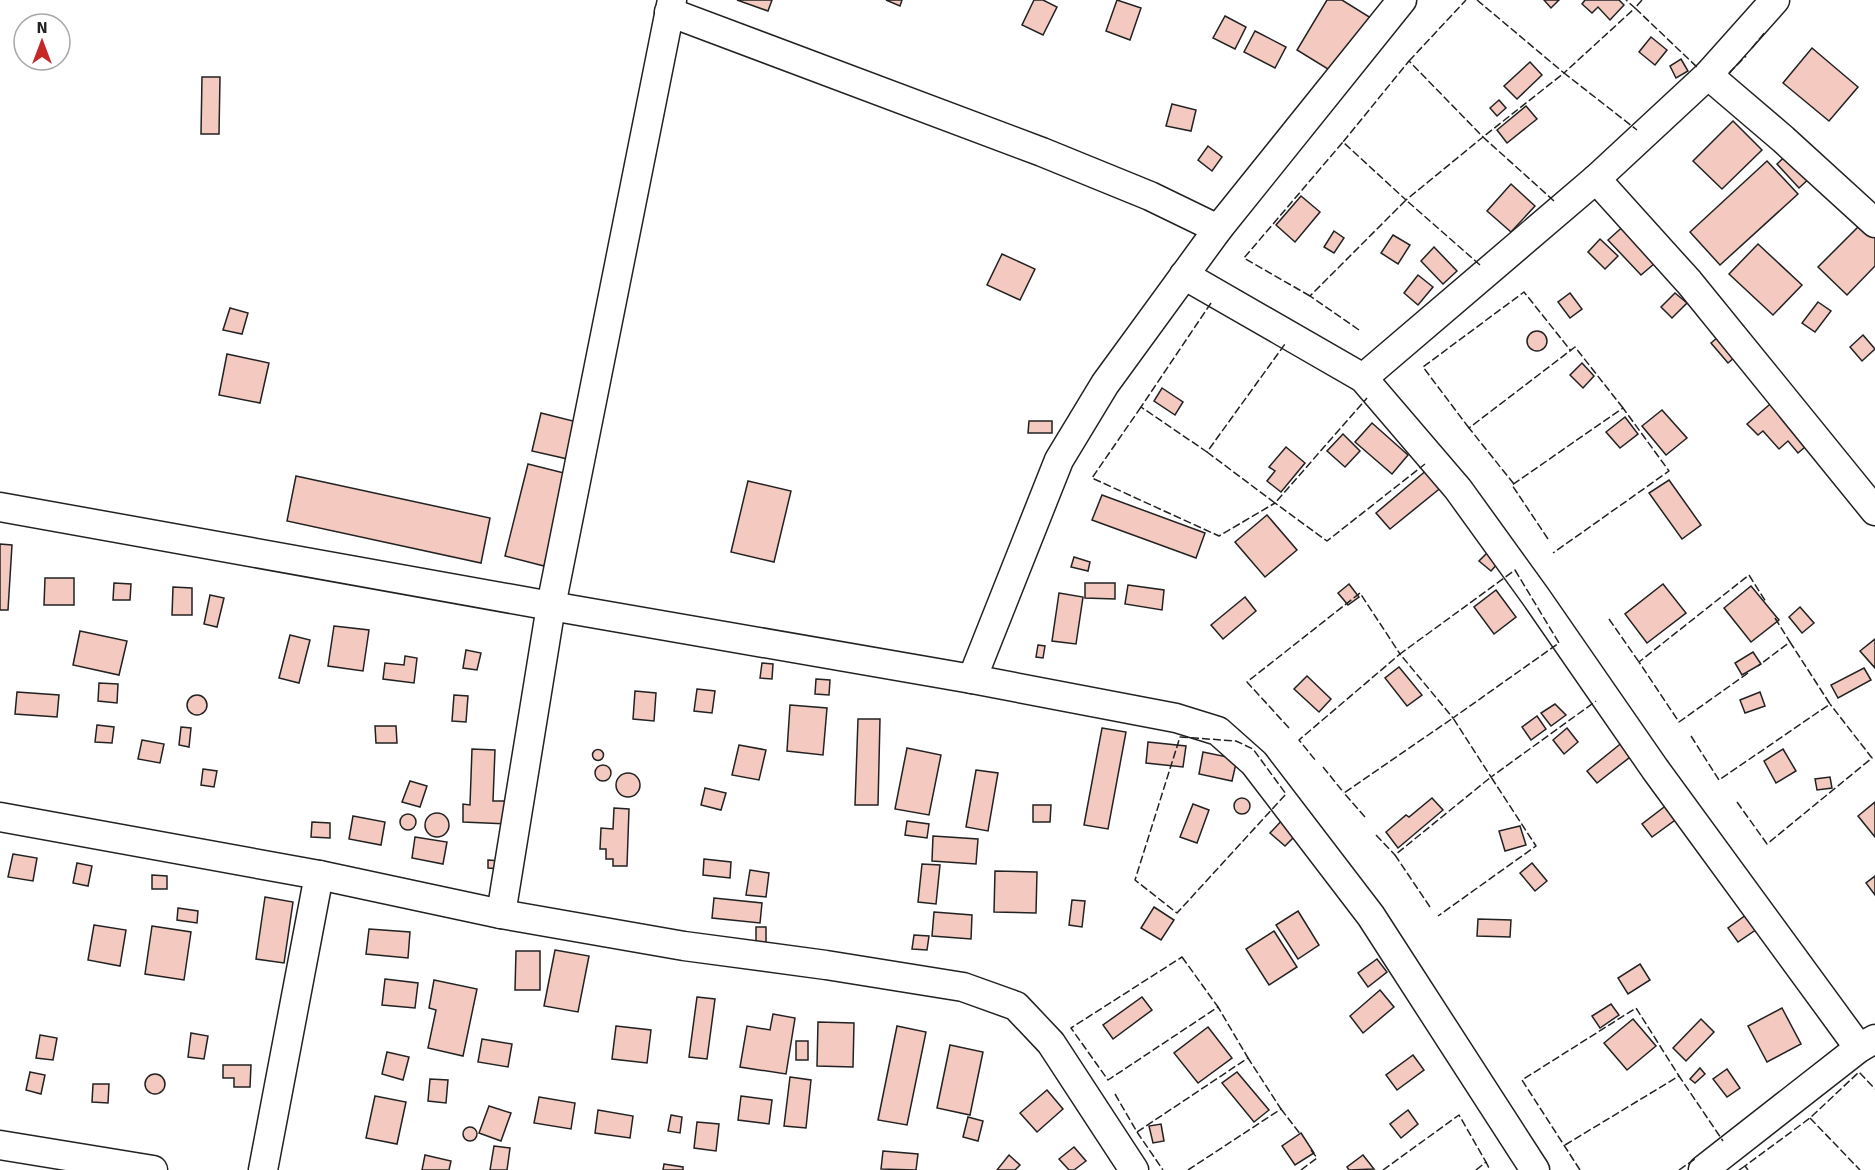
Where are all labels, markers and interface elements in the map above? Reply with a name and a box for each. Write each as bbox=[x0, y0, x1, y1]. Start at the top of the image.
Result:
north arrow bbox=[12, 12, 72, 72]
text: N bbox=[36, 18, 48, 38]

